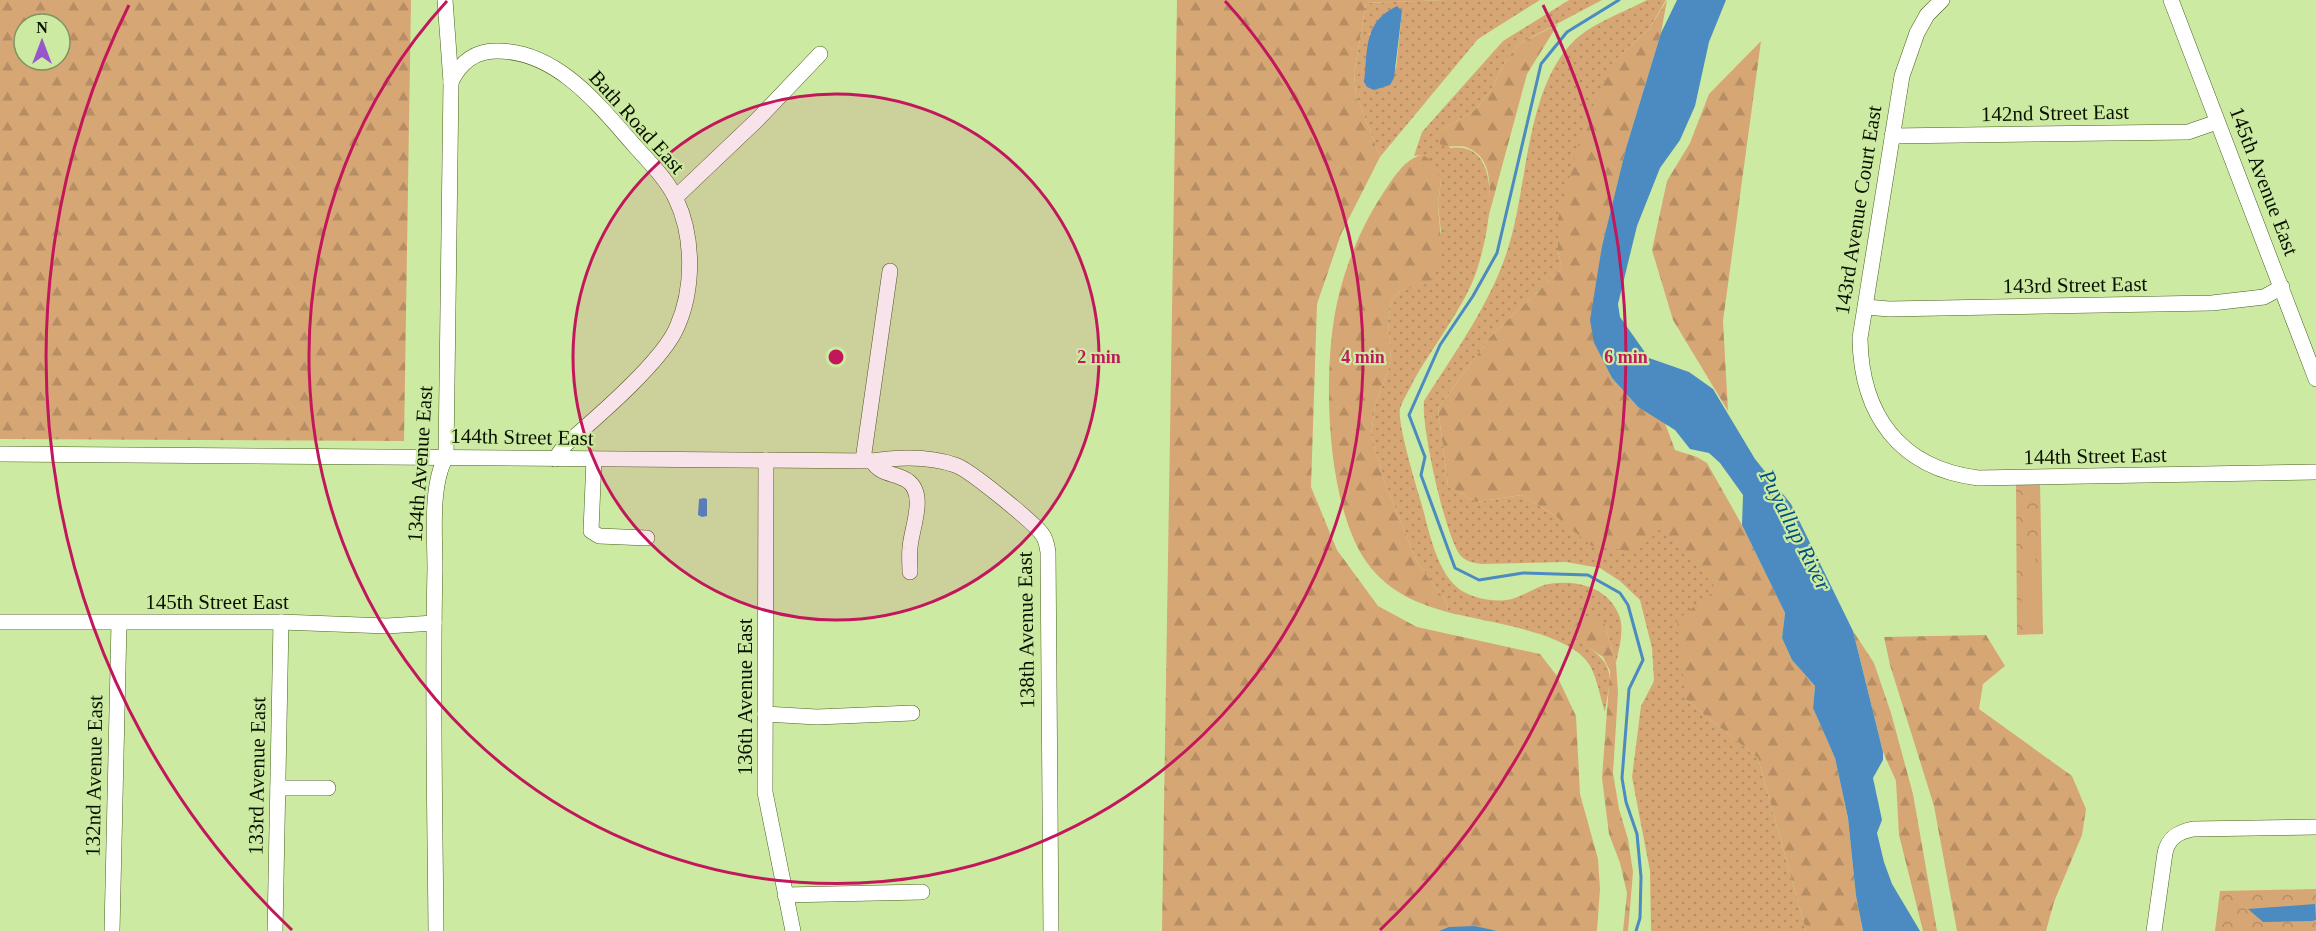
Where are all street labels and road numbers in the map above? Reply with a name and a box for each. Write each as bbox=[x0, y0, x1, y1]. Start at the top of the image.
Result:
street label: Bath Road East bbox=[584, 65, 690, 179]
street label: 142nd Street East bbox=[1981, 100, 2129, 126]
street label: 145th Avenue East bbox=[2225, 103, 2303, 259]
street label: 143rd Avenue Court East bbox=[1830, 104, 1886, 316]
street label: 143rd Street East bbox=[2002, 272, 2148, 298]
street label: 134th Avenue East bbox=[403, 385, 437, 543]
street label: 144th Street East bbox=[450, 424, 594, 450]
street label: 144th Street East bbox=[2023, 443, 2167, 469]
street label: 138th Avenue East bbox=[1013, 551, 1039, 709]
street label: 145th Street East bbox=[145, 590, 289, 614]
street label: 136th Avenue East bbox=[733, 618, 757, 776]
street label: 132nd Avenue East bbox=[81, 695, 107, 857]
street label: 133rd Avenue East bbox=[244, 697, 270, 855]

